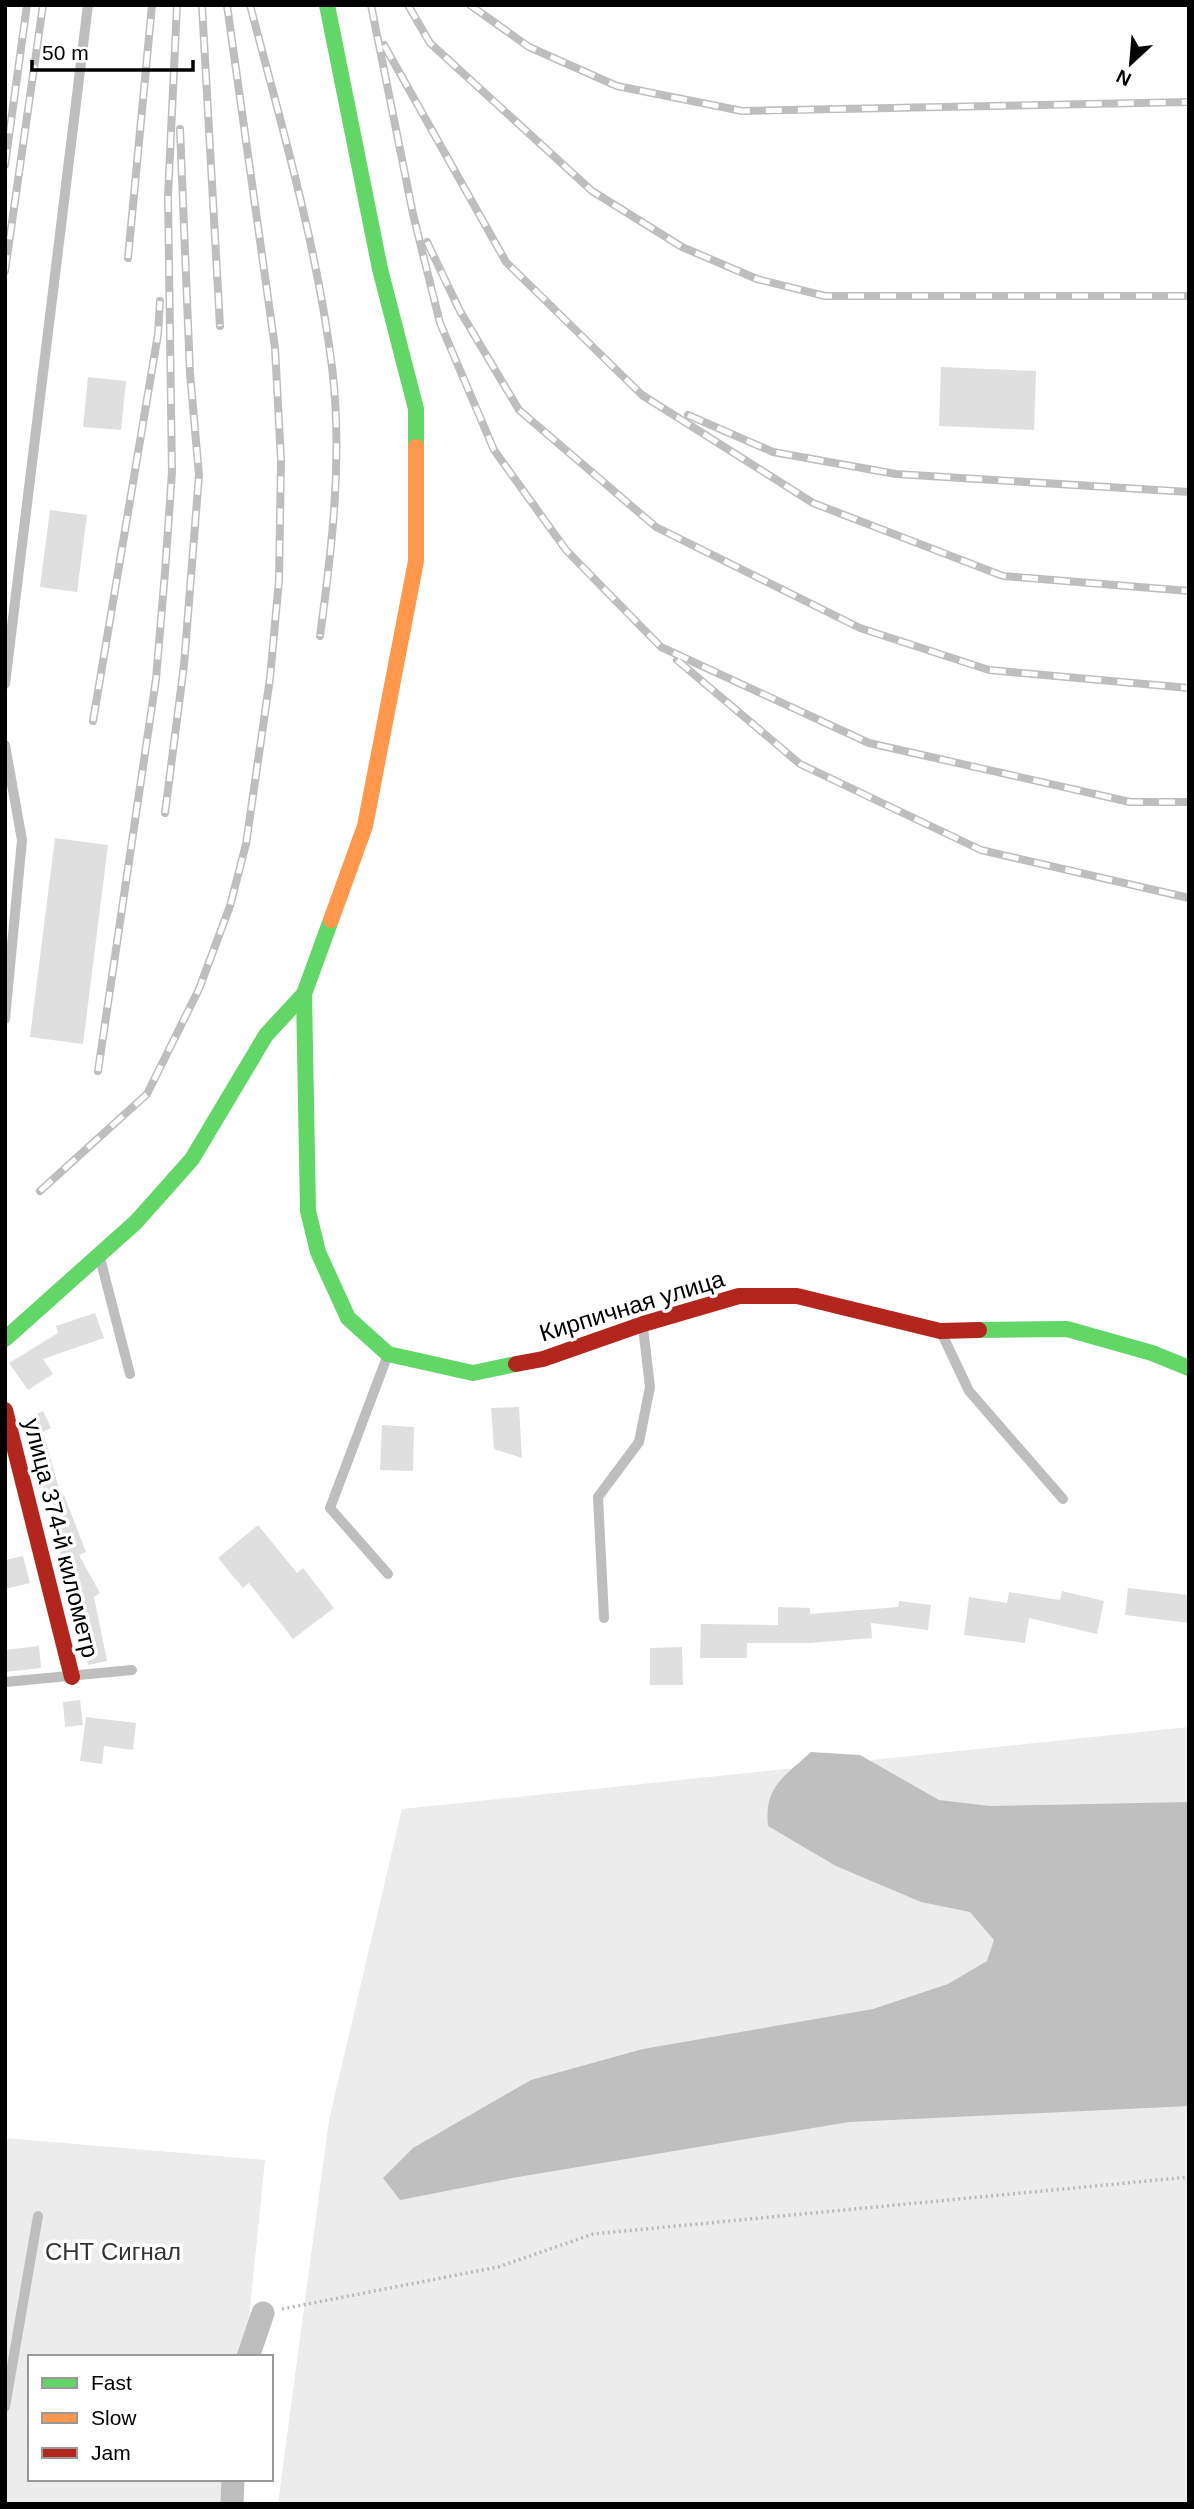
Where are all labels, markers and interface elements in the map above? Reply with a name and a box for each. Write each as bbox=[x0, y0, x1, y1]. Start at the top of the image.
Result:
scale bar bbox=[32, 28, 192, 72]
north arrow bbox=[1096, 28, 1166, 98]
text: 50 m bbox=[42, 41, 89, 64]
text: N bbox=[1113, 65, 1135, 90]
street label: Кирпичная улица bbox=[536, 1264, 728, 1346]
street label: улица 374-й километр bbox=[19, 1415, 104, 1660]
park label: СНТ Сигнал bbox=[45, 2238, 181, 2265]
legend bbox=[28, 2355, 273, 2481]
text: Fast bbox=[91, 2371, 132, 2394]
text: Slow bbox=[91, 2406, 137, 2429]
text: Jam bbox=[91, 2441, 131, 2464]

